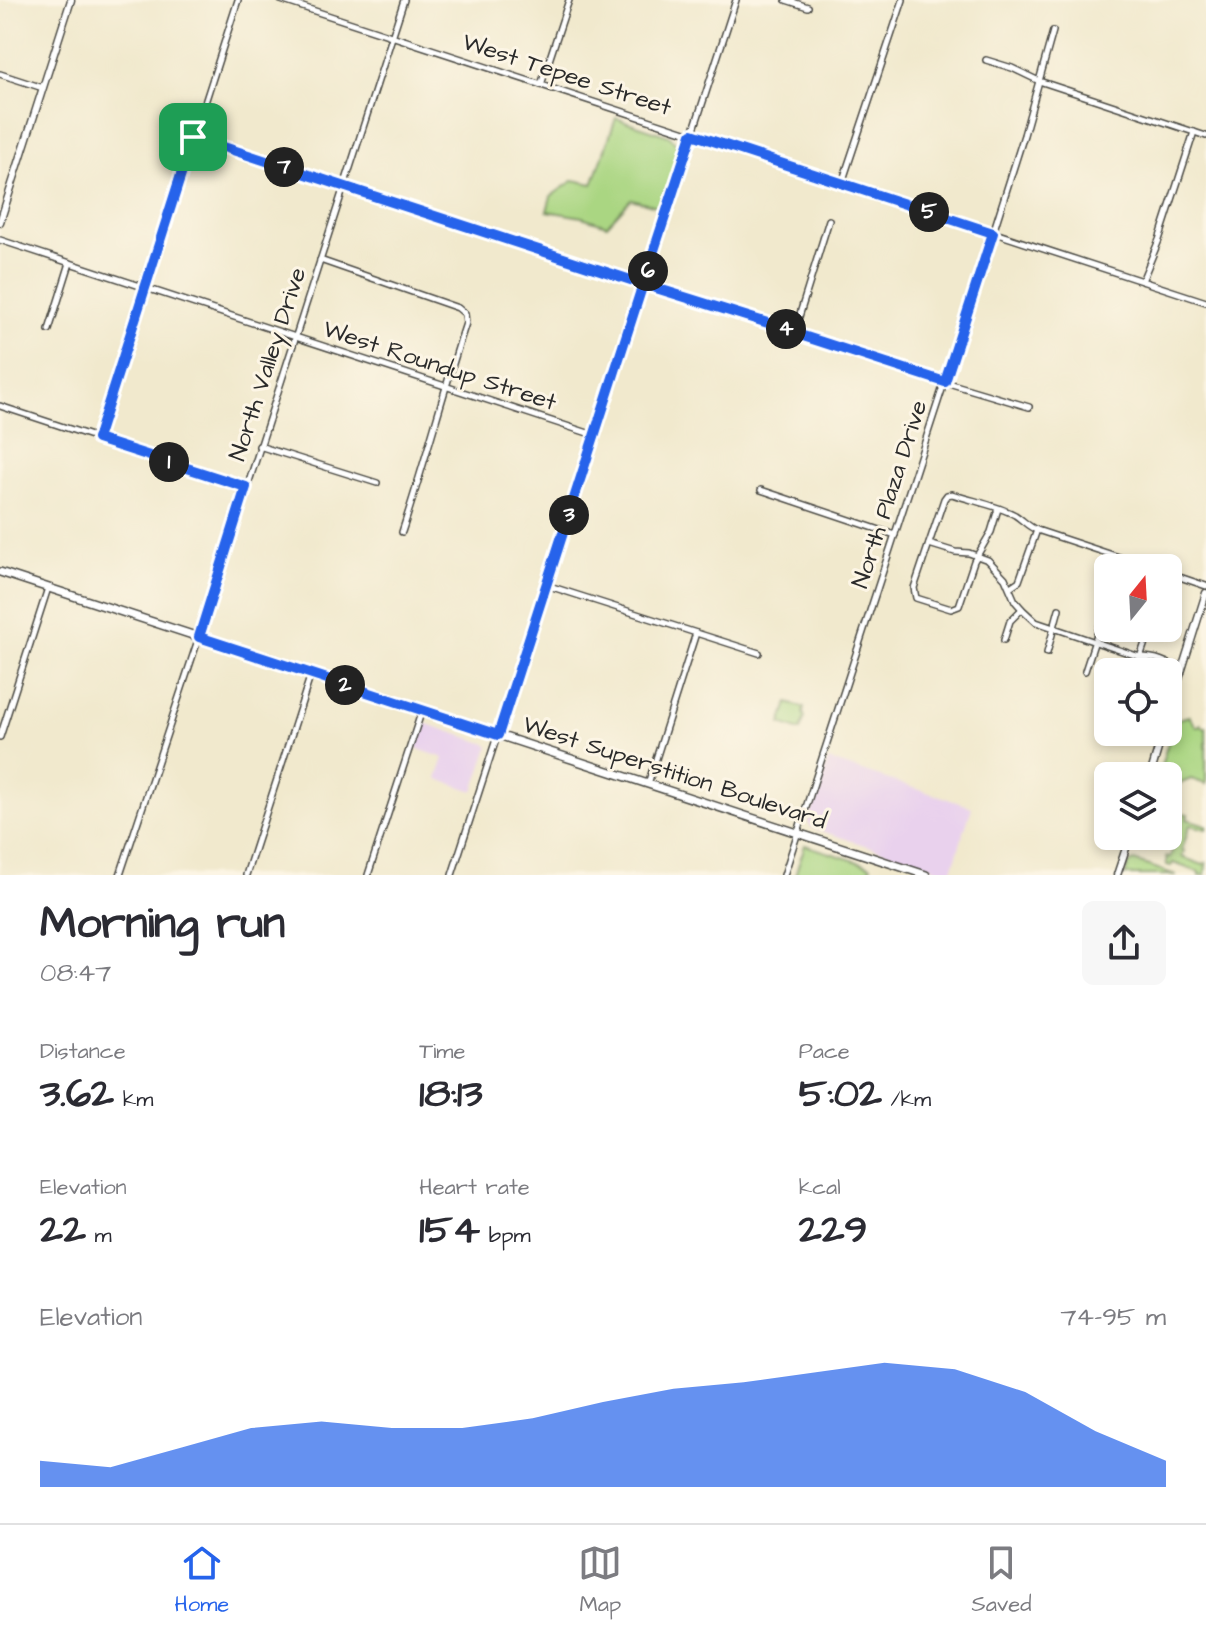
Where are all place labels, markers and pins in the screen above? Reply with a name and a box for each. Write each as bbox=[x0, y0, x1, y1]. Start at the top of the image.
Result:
pin bbox=[159, 103, 227, 171]
pin: 7 bbox=[264, 147, 304, 187]
pin: 5 bbox=[909, 192, 949, 232]
pin: 6 bbox=[628, 251, 668, 291]
pin: 4 bbox=[766, 309, 806, 349]
pin: 1 bbox=[149, 442, 189, 482]
pin: 3 bbox=[549, 495, 589, 535]
pin: 2 bbox=[325, 665, 365, 705]

